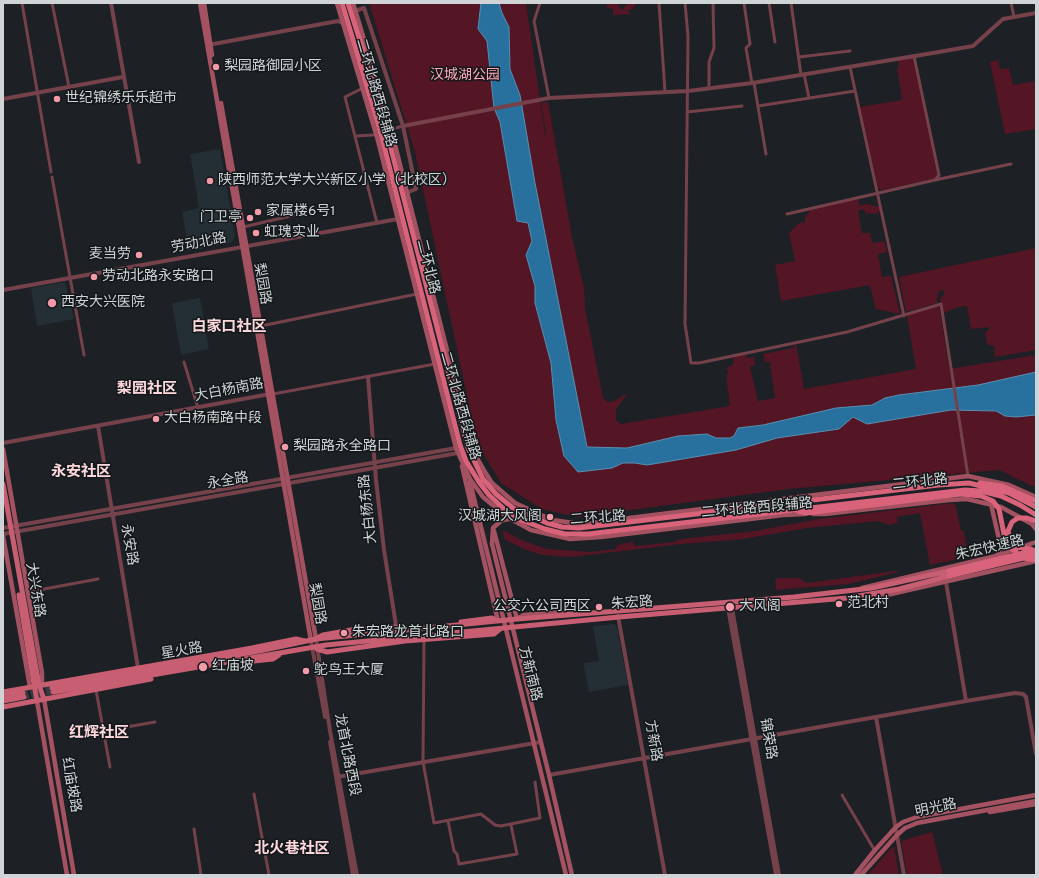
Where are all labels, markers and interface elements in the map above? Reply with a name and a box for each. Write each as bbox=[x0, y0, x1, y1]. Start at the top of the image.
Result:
street label: 二环北路西段辅路 bbox=[351, 37, 399, 149]
place label: 梨园路御园小区 bbox=[224, 59, 322, 75]
marker: 梨园路御园小区 bbox=[211, 62, 221, 72]
park label: 汉城湖公园 bbox=[430, 68, 500, 84]
place label: 世纪锦绣乐乐超市 bbox=[65, 91, 177, 107]
marker: 世纪锦绣乐乐超市 bbox=[52, 94, 62, 104]
place label: 陕西师范大学大兴新区小学（北校区） bbox=[218, 173, 456, 189]
marker: 陕西师范大学大兴新区小学（北校区） bbox=[205, 176, 215, 186]
place label: 家属楼6号1 bbox=[266, 204, 336, 220]
marker: 家属楼6号1 bbox=[253, 207, 263, 217]
place label: 门卫亭 bbox=[200, 210, 242, 226]
marker: 门卫亭 bbox=[245, 213, 255, 223]
place label: 虹瑰实业 bbox=[264, 225, 320, 241]
marker: 虹瑰实业 bbox=[251, 228, 261, 238]
street label: 劳动北路 bbox=[170, 230, 228, 258]
street label: 二环北路 bbox=[412, 238, 442, 296]
place label: 麦当劳 bbox=[89, 247, 131, 263]
marker: 麦当劳 bbox=[134, 250, 144, 260]
street label: 梨园路 bbox=[249, 262, 273, 306]
place label: 劳动北路永安路口 bbox=[102, 269, 214, 285]
marker: 劳动北路永安路口 bbox=[89, 272, 99, 282]
place label: 西安大兴医院 bbox=[61, 295, 145, 311]
marker: 西安大兴医院 bbox=[46, 297, 58, 309]
district label: 白家口社区 bbox=[192, 319, 266, 337]
street label: 二环北路西段辅路 bbox=[435, 350, 483, 462]
street label: 大白杨南路 bbox=[193, 376, 265, 406]
district label: 梨园社区 bbox=[117, 381, 177, 399]
place label: 大白杨南路中段 bbox=[164, 411, 262, 427]
marker: 大白杨南路中段 bbox=[151, 414, 161, 424]
place label: 梨园路永全路口 bbox=[293, 439, 391, 455]
marker: 梨园路永全路口 bbox=[280, 442, 290, 452]
district label: 永安社区 bbox=[51, 464, 111, 482]
street label: 永全路 bbox=[206, 470, 250, 494]
street label: 二环北路 bbox=[891, 472, 949, 494]
street label: 大白杨东路 bbox=[357, 473, 381, 545]
street label: 二环北路西段辅路 bbox=[700, 496, 814, 522]
place label: 汉城湖大风阁 bbox=[458, 509, 542, 525]
street label: 二环北路 bbox=[569, 509, 627, 529]
marker: 汉城湖大风阁 bbox=[545, 512, 555, 522]
street label: 永安路 bbox=[116, 523, 140, 567]
street label: 朱宏快速路 bbox=[954, 533, 1026, 565]
street label: 大兴东路 bbox=[21, 561, 47, 619]
street label: 梨园路 bbox=[304, 582, 328, 626]
street label: 朱宏路 bbox=[610, 594, 654, 614]
place label: 范北村 bbox=[847, 596, 889, 612]
place label: 公交六公司西区 bbox=[493, 599, 591, 615]
place label: 大风阁 bbox=[739, 599, 781, 615]
marker: 范北村 bbox=[834, 599, 844, 609]
marker: 大风阁 bbox=[724, 601, 736, 613]
marker: 公交六公司西区 bbox=[594, 602, 604, 612]
place label: 朱宏路龙首北路口 bbox=[352, 625, 464, 641]
marker: 朱宏路龙首北路口 bbox=[339, 628, 349, 638]
street label: 星火路 bbox=[160, 640, 204, 664]
street label: 方新南路 bbox=[514, 645, 544, 703]
place label: 红庙坡 bbox=[212, 659, 254, 675]
marker: 红庙坡 bbox=[197, 661, 209, 673]
place label: 鸵鸟王大厦 bbox=[314, 663, 384, 679]
marker: 鸵鸟王大厦 bbox=[301, 666, 311, 676]
street label: 龙首北路西段 bbox=[330, 712, 362, 798]
street label: 锦荣路 bbox=[755, 717, 779, 761]
street label: 方新路 bbox=[640, 719, 664, 763]
district label: 红辉社区 bbox=[69, 725, 129, 743]
street label: 红庙坡路 bbox=[57, 756, 83, 814]
street label: 明光路 bbox=[914, 796, 958, 822]
district label: 北火巷社区 bbox=[255, 841, 329, 859]

